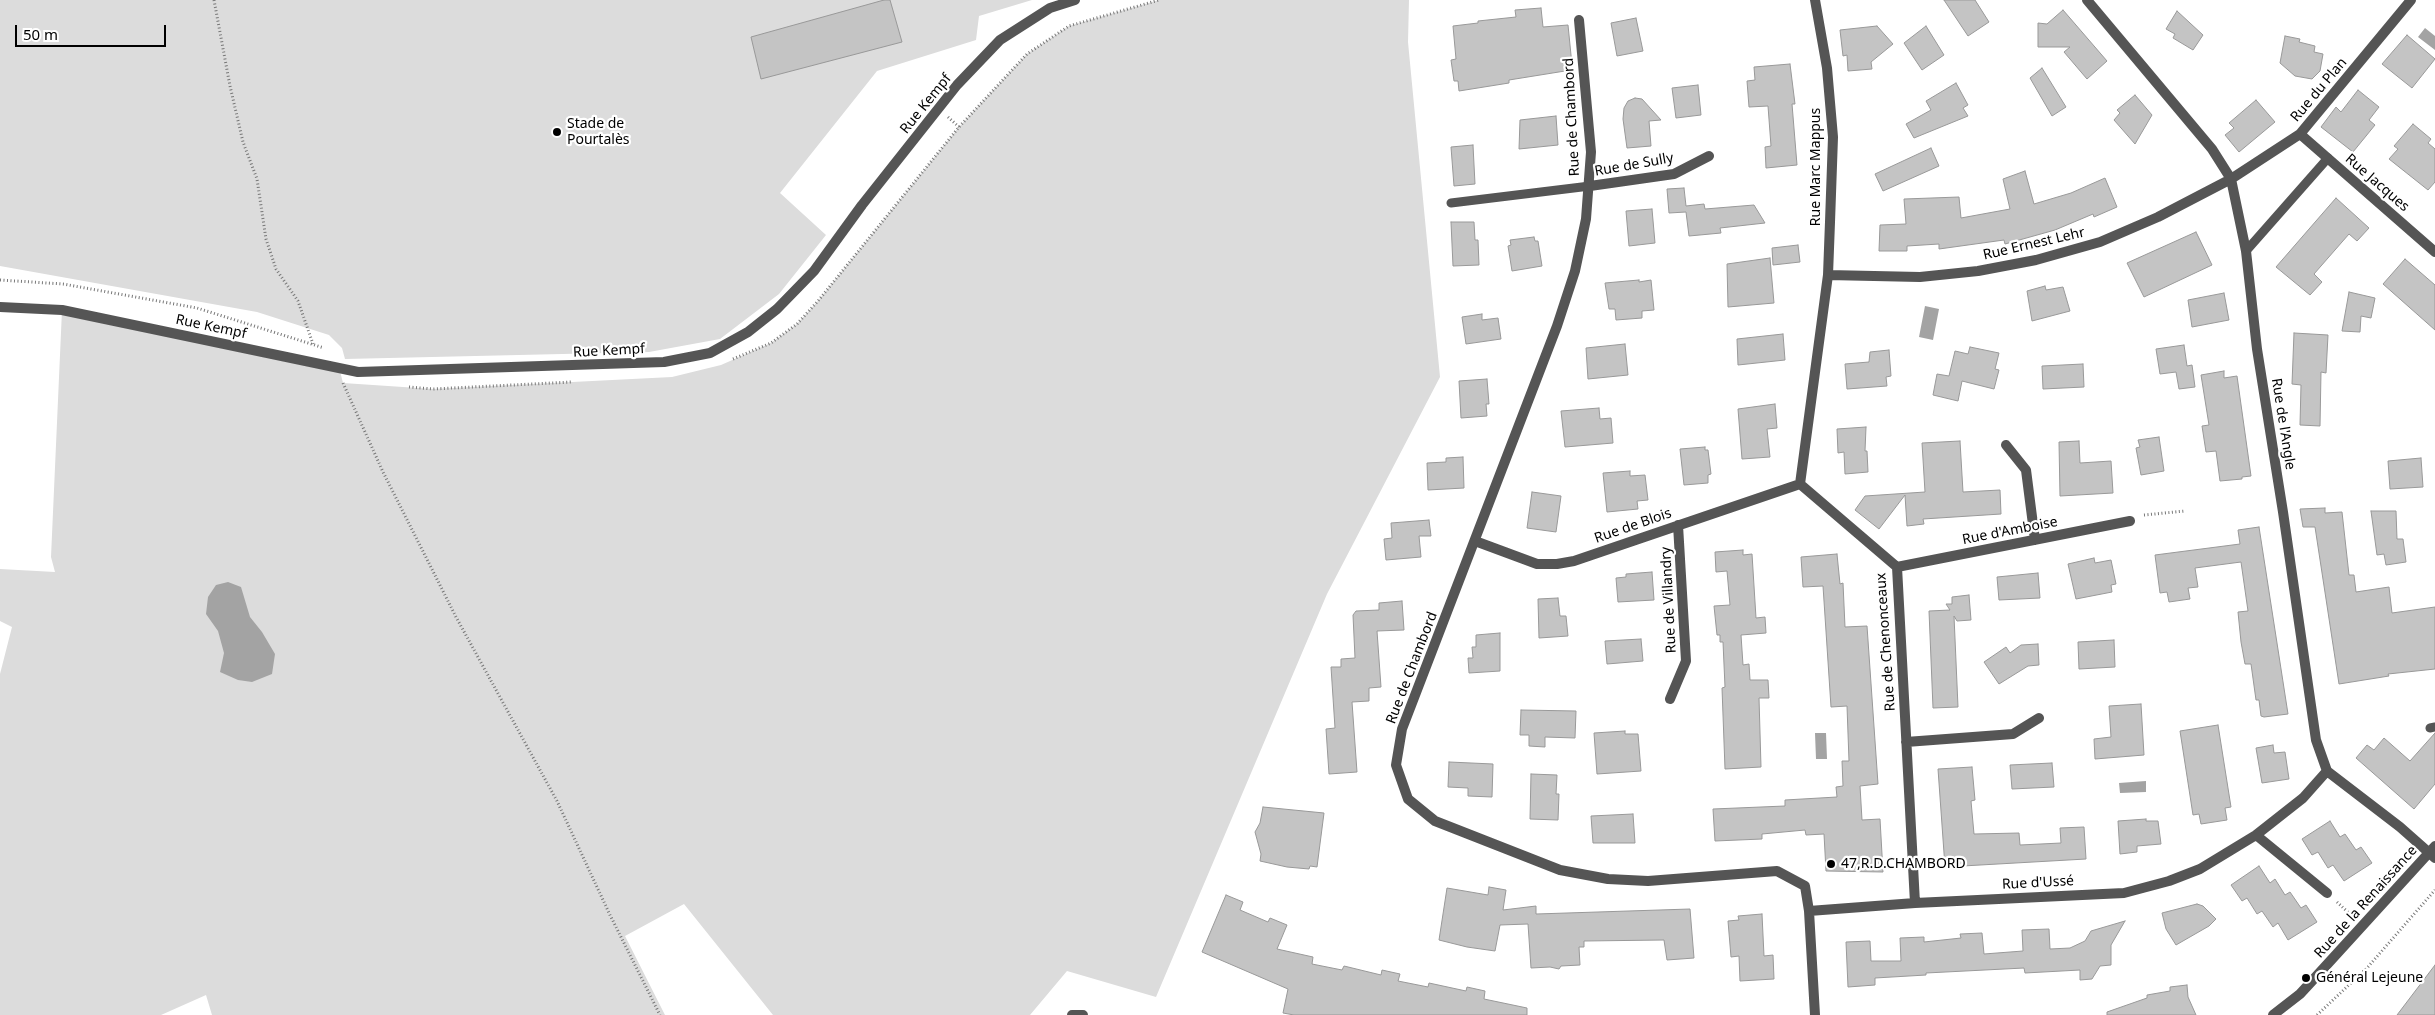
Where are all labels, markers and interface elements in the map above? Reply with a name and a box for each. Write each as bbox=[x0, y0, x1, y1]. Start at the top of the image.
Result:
scale bar bbox=[18, 15, 169, 47]
text: 50 m bbox=[23, 24, 58, 44]
street label: Rue du Plan bbox=[2287, 55, 2351, 125]
street label: Rue de Chambord bbox=[1561, 57, 1583, 177]
street label: Rue Kempf bbox=[897, 71, 955, 137]
street label: Rue Marc Mappus bbox=[1808, 108, 1824, 226]
place label: Stade de Pourtalès bbox=[567, 116, 629, 148]
marker: Stade de Pourtalès bbox=[551, 126, 563, 138]
street label: Rue de Sully bbox=[1593, 150, 1675, 180]
street label: Rue Jacques bbox=[2342, 151, 2412, 215]
street label: Rue Ernest Lehr bbox=[1981, 224, 2087, 264]
street label: Rue Kempf bbox=[174, 311, 248, 343]
street label: Rue Kempf bbox=[573, 341, 645, 361]
street label: Rue de l'Angle bbox=[2267, 377, 2299, 471]
street label: Rue de Blois bbox=[1592, 505, 1674, 547]
street label: Rue d'Amboise bbox=[1961, 513, 2059, 549]
street label: Rue de Villandry bbox=[1658, 546, 1680, 654]
street label: Rue de Chenonceaux bbox=[1873, 572, 1899, 712]
street label: Rue de Chambord bbox=[1383, 610, 1441, 726]
street label: Rue de la Renaissance bbox=[2311, 842, 2421, 962]
place label: 47,R.D.CHAMBORD bbox=[1841, 856, 1966, 872]
marker: 47,R.D.CHAMBORD bbox=[1825, 858, 1837, 870]
street label: Rue d'Ussé bbox=[2002, 873, 2074, 893]
place label: Général Lejeune bbox=[2316, 970, 2423, 986]
marker: Général Lejeune bbox=[2300, 972, 2312, 984]

